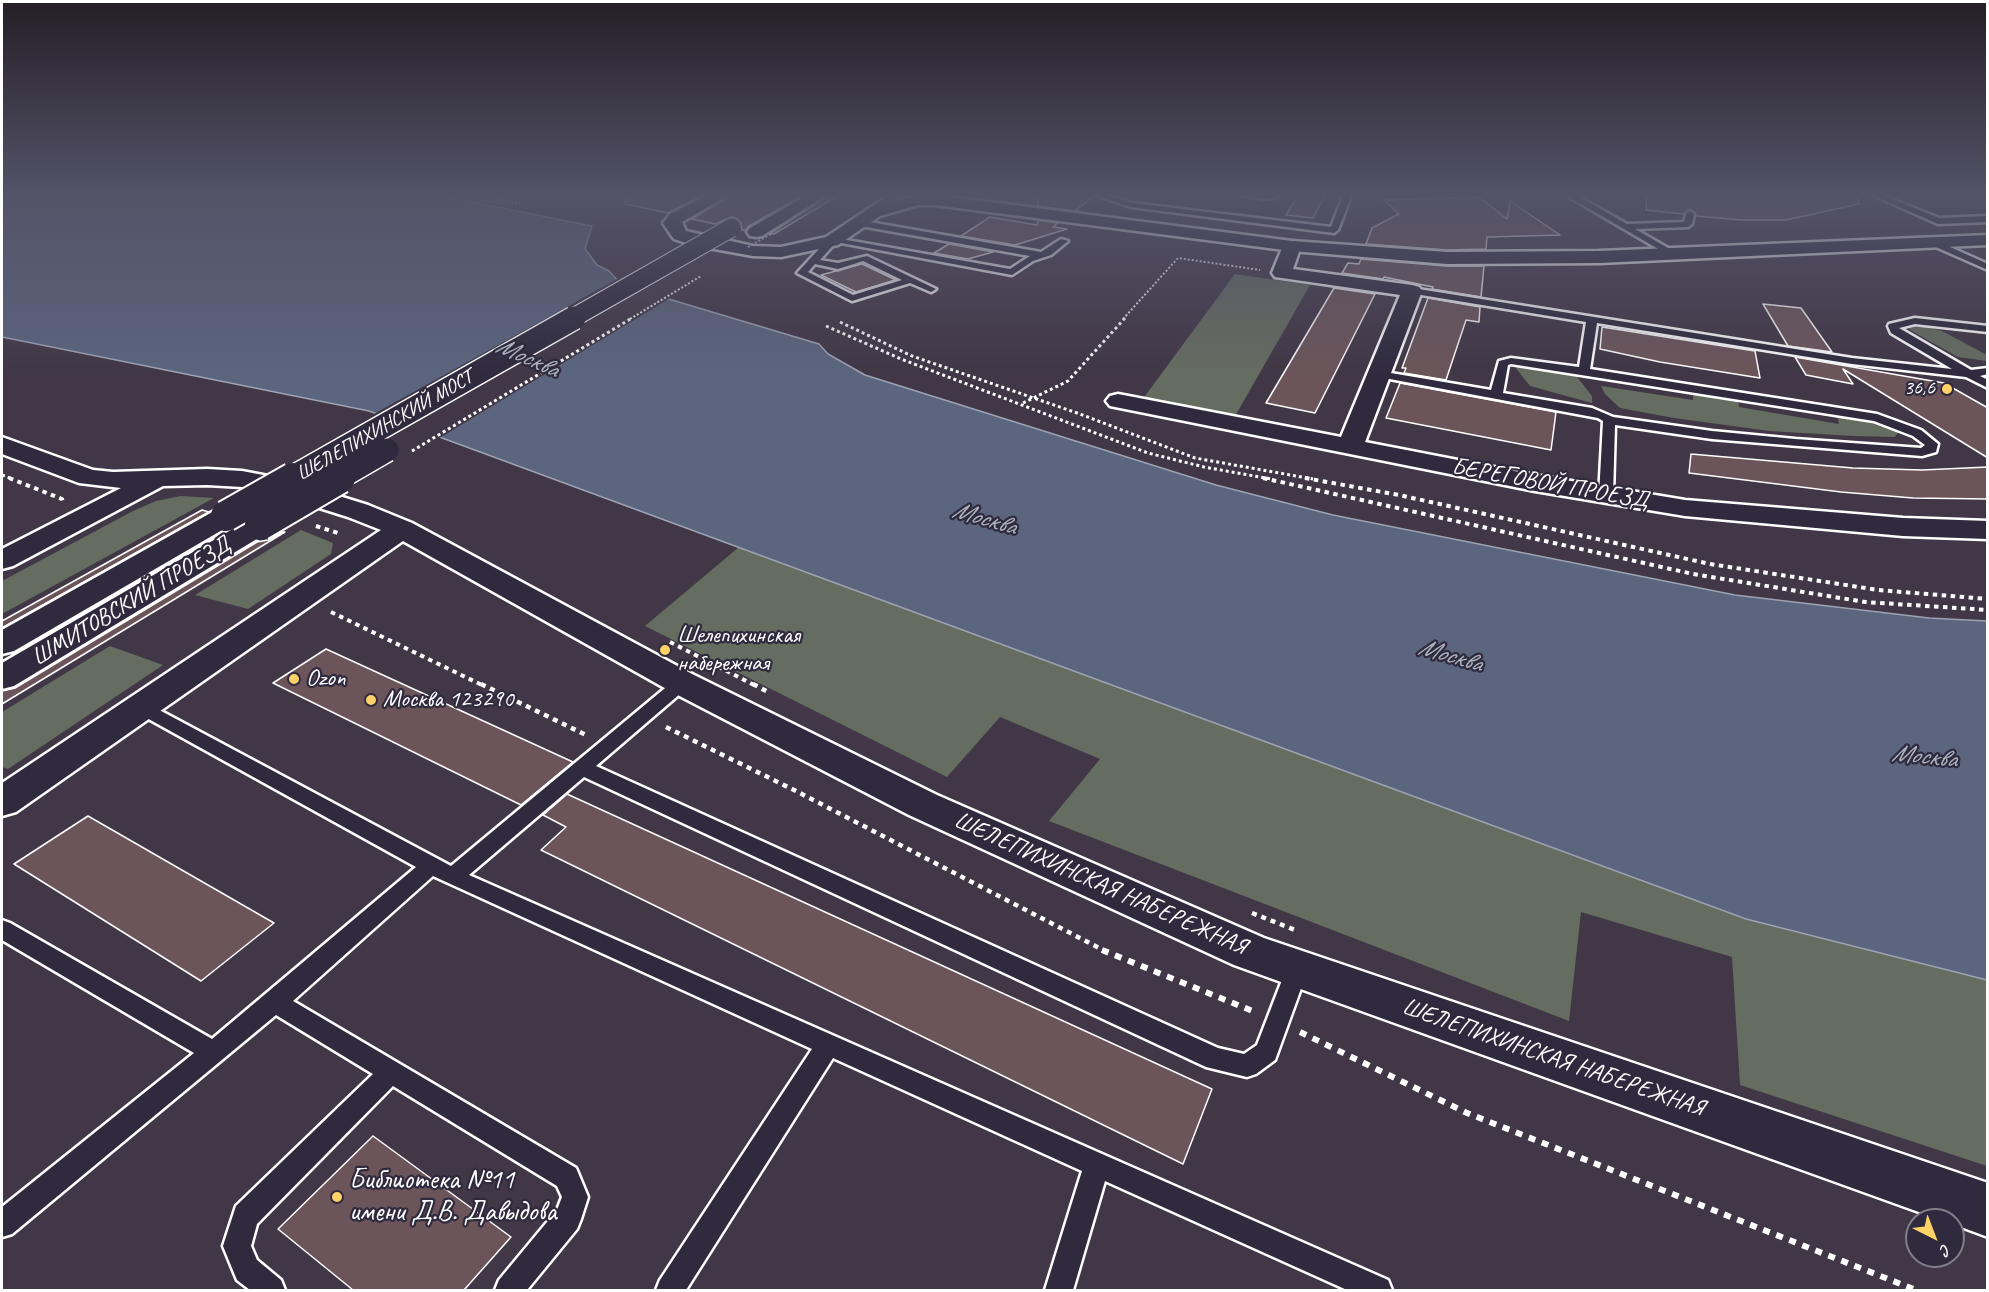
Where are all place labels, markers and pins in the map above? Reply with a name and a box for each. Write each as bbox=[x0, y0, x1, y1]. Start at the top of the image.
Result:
place label: 36,6 bbox=[1904, 377, 1935, 401]
marker: 36,6 bbox=[1940, 382, 1954, 396]
place label: Шелепихинская набережная bbox=[677, 622, 800, 678]
marker: Шелепихинская набережная bbox=[658, 643, 672, 657]
place label: Ozon bbox=[306, 665, 345, 693]
marker: Ozon bbox=[287, 672, 301, 686]
place label: Москва 123290 bbox=[383, 686, 514, 714]
marker: Москва 123290 bbox=[364, 693, 378, 707]
place label: Библиотека №11 имени Д.В. Давыдова bbox=[349, 1164, 557, 1230]
marker: Библиотека №11 имени Д.В. Давыдова bbox=[330, 1190, 344, 1204]

